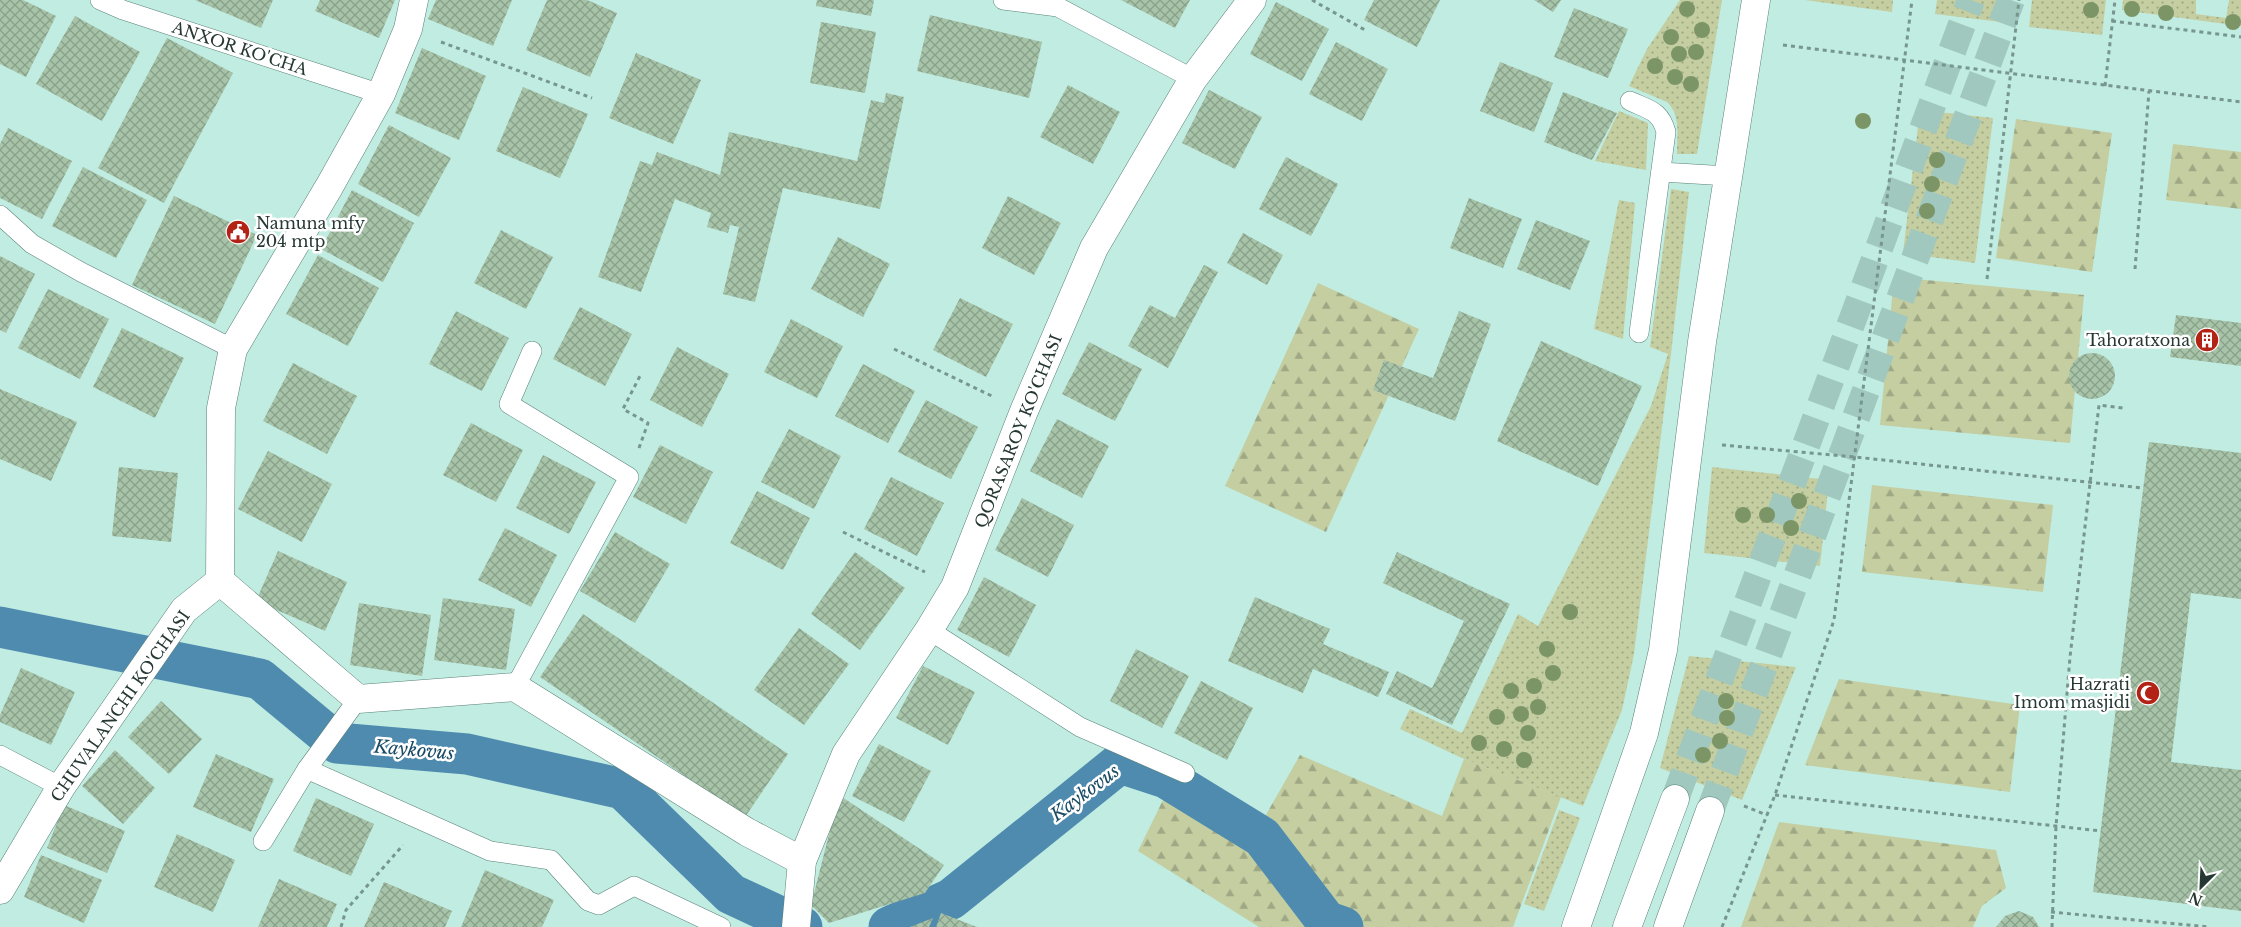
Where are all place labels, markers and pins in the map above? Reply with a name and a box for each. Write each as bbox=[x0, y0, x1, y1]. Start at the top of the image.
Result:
place label: Namuna mfy 204 mtp bbox=[256, 213, 366, 251]
public building icon: Namuna mfy 204 mtp bbox=[225, 219, 251, 245]
building icon: Tahoratxona bbox=[2194, 327, 2220, 353]
place label: Tahoratxona bbox=[2086, 330, 2190, 350]
place label: Hazrati Imom masjidi bbox=[2014, 674, 2131, 712]
mosque icon: Hazrati Imom masjidi bbox=[2135, 680, 2161, 706]

